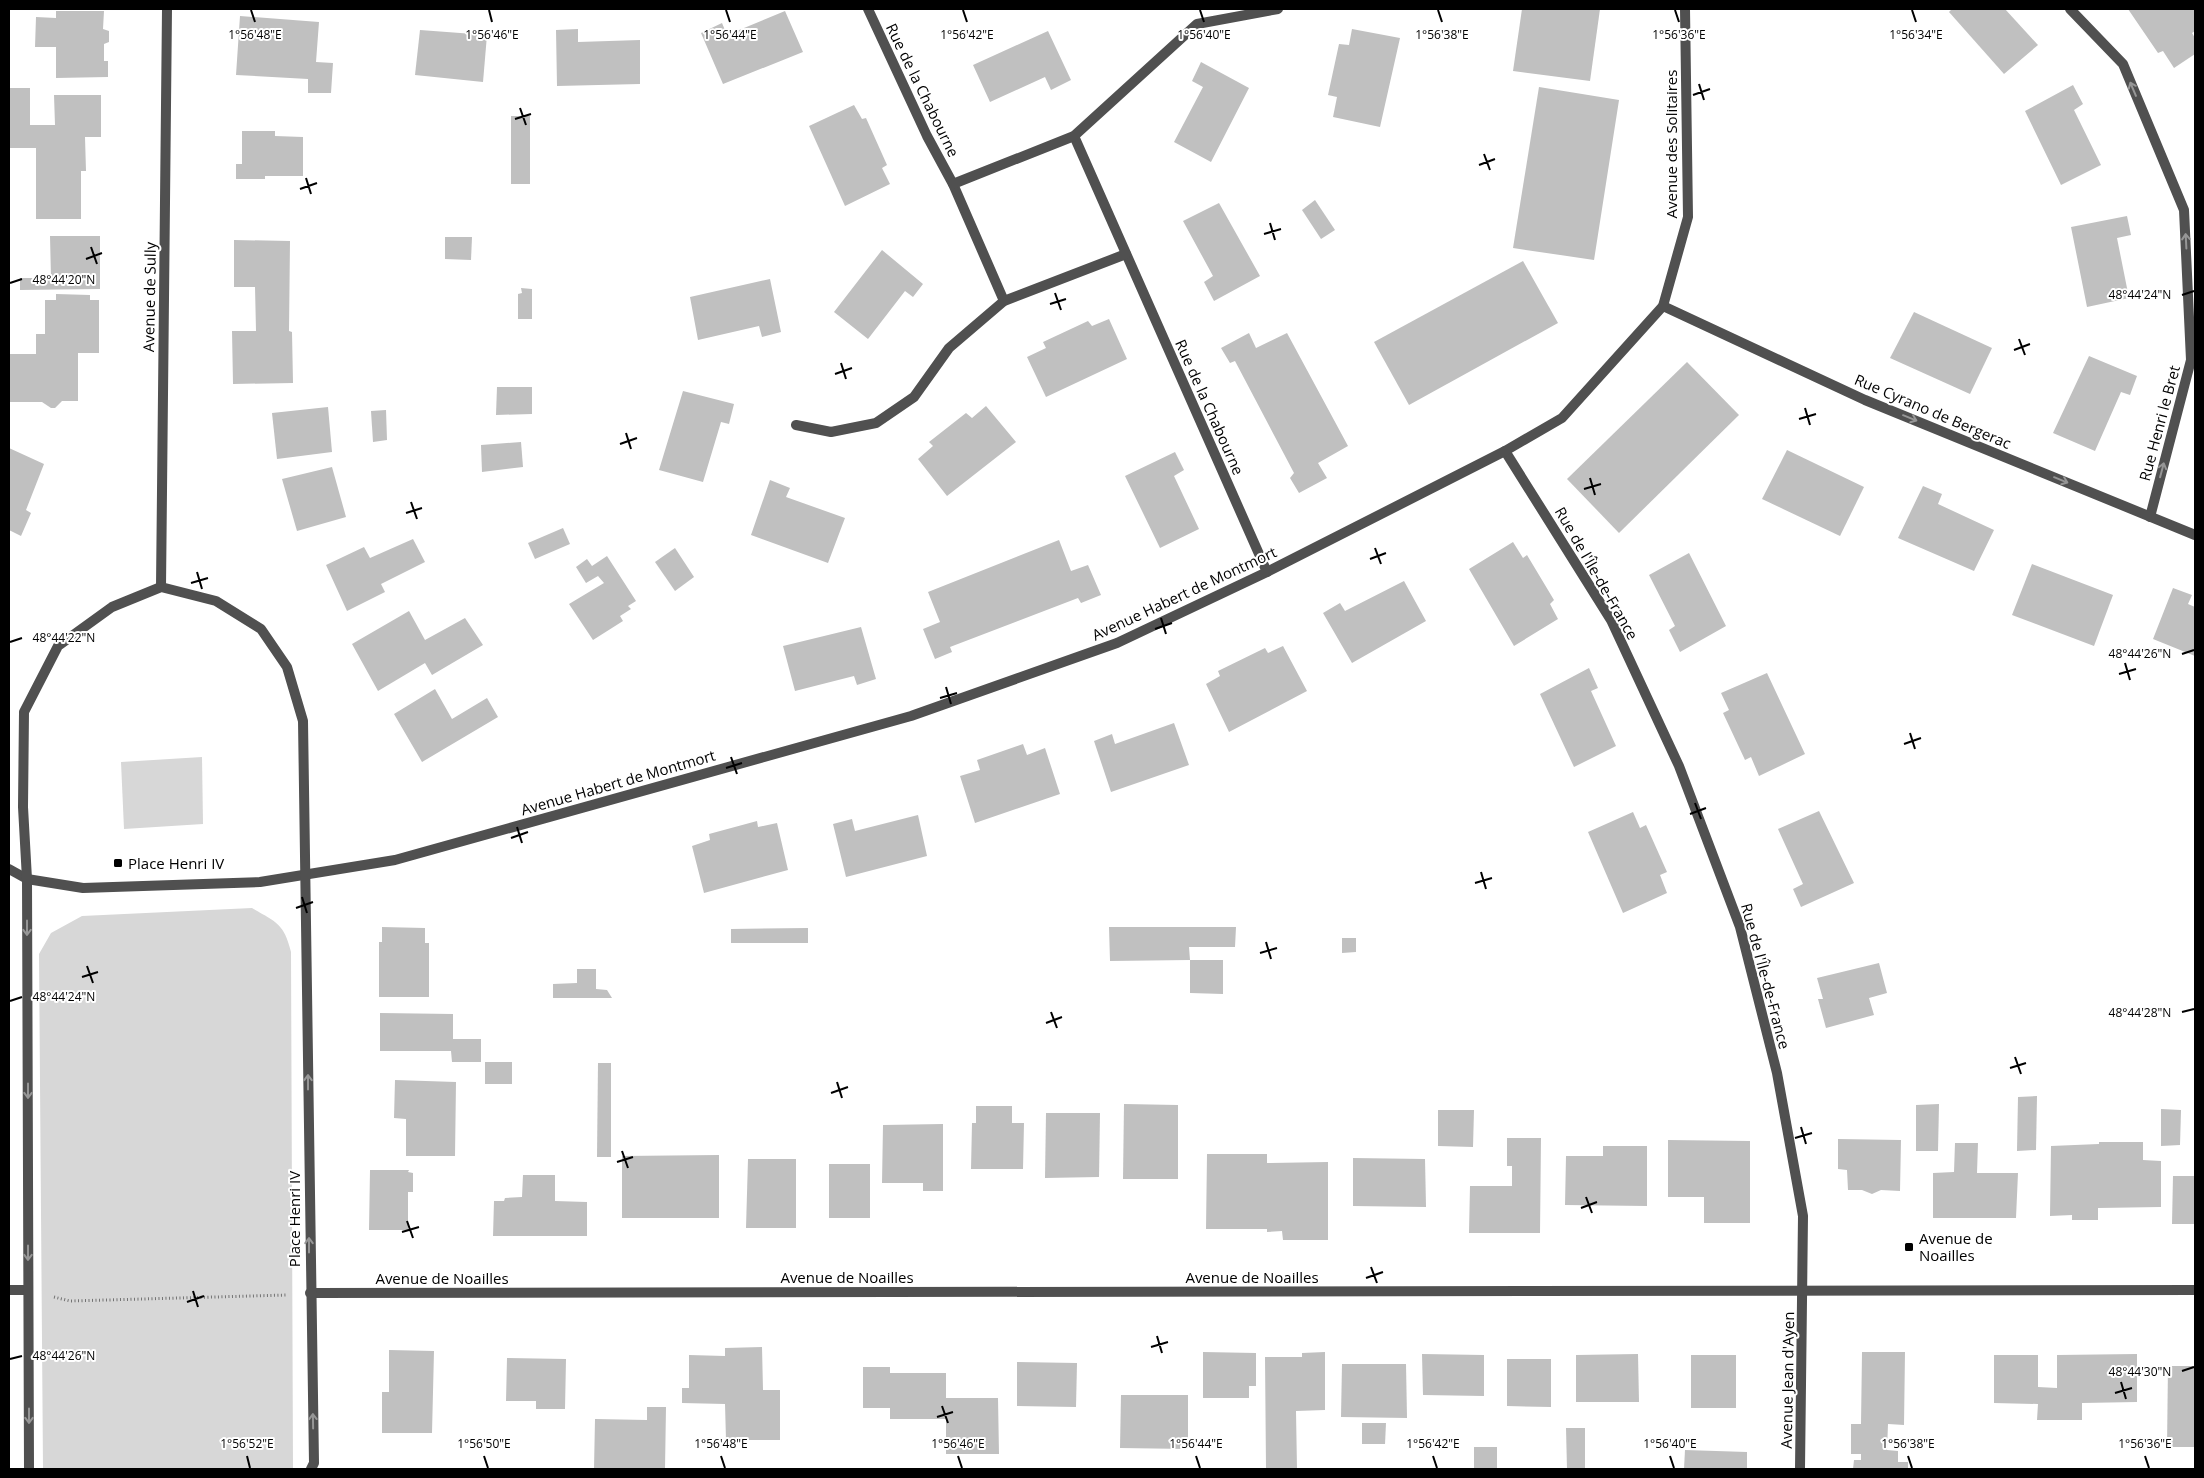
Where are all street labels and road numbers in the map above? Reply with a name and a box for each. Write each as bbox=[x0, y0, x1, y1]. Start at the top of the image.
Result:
street label: Rue de la Chabourne bbox=[882, 20, 964, 160]
street label: Avenue des Solitaires bbox=[1661, 70, 1681, 218]
street label: Avenue de Sully bbox=[138, 241, 160, 352]
street label: Rue de la Chabourne bbox=[1171, 336, 1249, 478]
street label: Rue Henri le Bret bbox=[2134, 363, 2184, 483]
street label: Rue Cyrano de Bergerac bbox=[1852, 369, 2014, 453]
street label: Rue de l'Île-de-France bbox=[1551, 503, 1643, 643]
street label: Avenue Habert de Montmort bbox=[1088, 541, 1280, 645]
street label: Avenue Habert de Montmort bbox=[518, 745, 718, 819]
street label: Rue de l'Île-de-France bbox=[1737, 901, 1795, 1051]
street label: Place Henri IV bbox=[284, 1171, 304, 1267]
street label: Avenue de Noailles bbox=[780, 1267, 914, 1287]
street label: Avenue de Noailles bbox=[1185, 1267, 1319, 1287]
street label: Avenue de Noailles bbox=[375, 1268, 509, 1288]
street label: Avenue Jean d'Ayen bbox=[1776, 1311, 1798, 1449]

